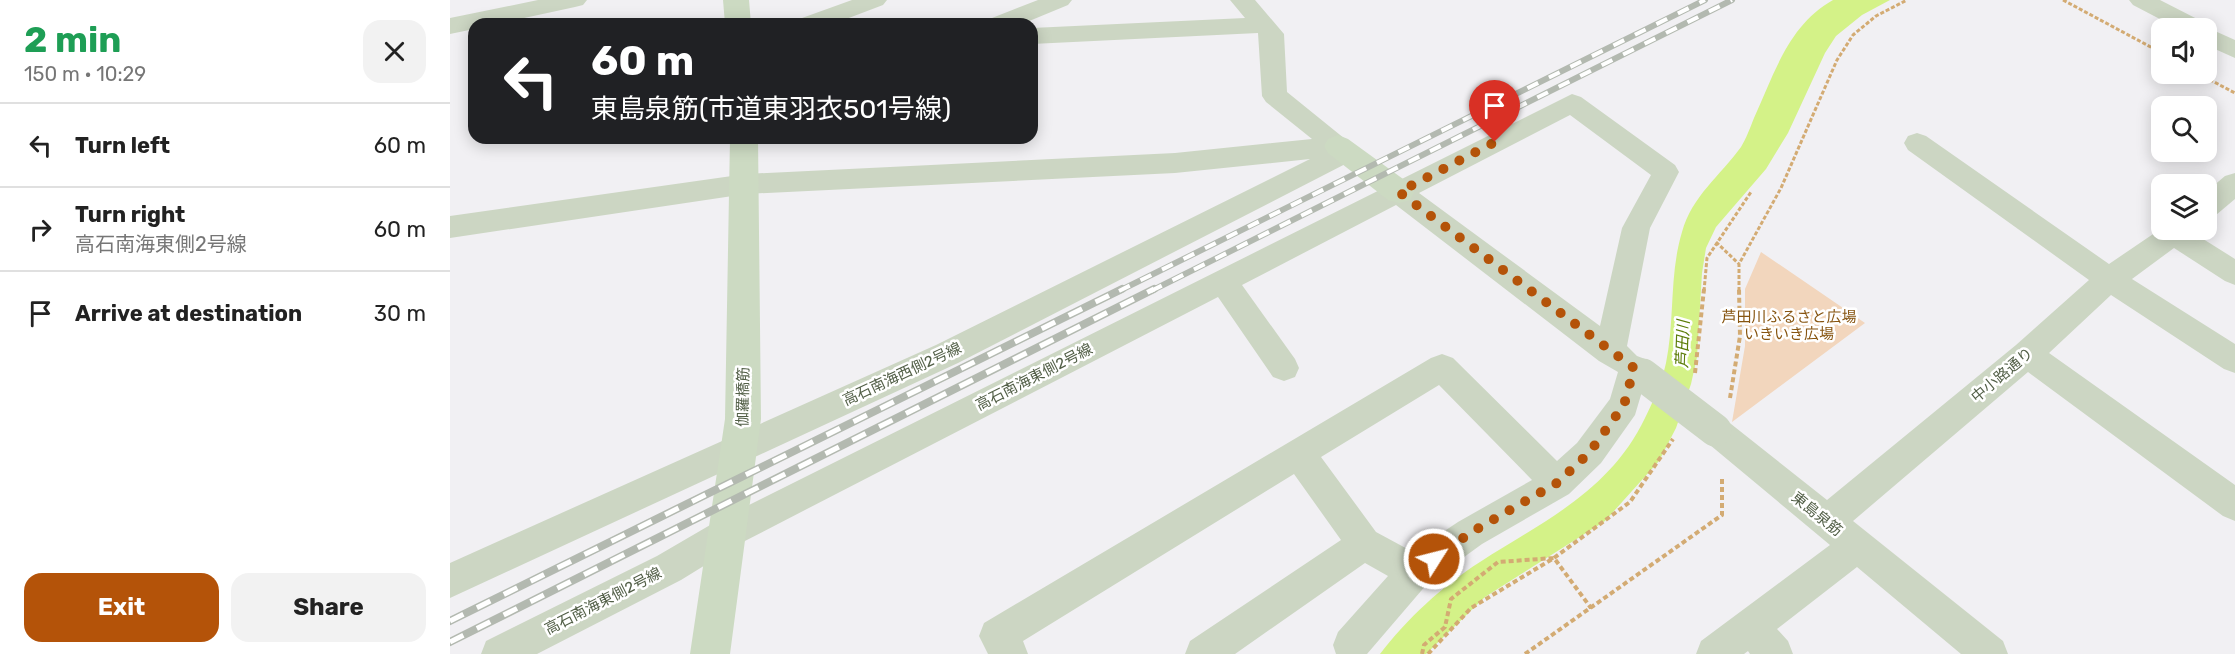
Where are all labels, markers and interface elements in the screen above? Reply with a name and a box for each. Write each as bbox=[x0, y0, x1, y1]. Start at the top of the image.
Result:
text: 2 min bbox=[24, 18, 122, 61]
map controls bbox=[2151, 18, 2217, 240]
button: sound bbox=[2151, 18, 2217, 84]
button: close bbox=[363, 20, 426, 83]
text: 60 m bbox=[591, 36, 694, 86]
icon: left bbox=[492, 42, 570, 120]
text: 150 m · 10:29 bbox=[24, 62, 146, 86]
pin bbox=[1469, 80, 1520, 142]
icon: arrive bbox=[1478, 89, 1511, 122]
text: 東島泉筋(市道東羽衣501号線) bbox=[591, 93, 951, 125]
button: search bbox=[2151, 96, 2217, 162]
icon: left bbox=[24, 129, 57, 162]
text: Turn left bbox=[75, 132, 170, 159]
text: 60 m bbox=[374, 132, 426, 159]
button: layers bbox=[2151, 174, 2217, 240]
text: Turn right bbox=[75, 201, 185, 228]
icon: right bbox=[24, 213, 57, 246]
text: 60 m bbox=[374, 216, 426, 243]
text: 高石南海東側2号線 bbox=[75, 232, 247, 256]
icon: arrive bbox=[24, 297, 57, 330]
text: Arrive at destination bbox=[75, 300, 302, 327]
text: 30 m bbox=[374, 300, 426, 327]
park label: 芦田川ふるさと広場 いきいき広場 bbox=[1721, 308, 1857, 343]
water label: 芦田川 bbox=[1672, 318, 1693, 368]
street label: 高石南海西側2号線 bbox=[840, 339, 964, 409]
street label: 高石南海東側2号線 bbox=[973, 340, 1095, 414]
street label: 中小路通り bbox=[1967, 344, 2037, 406]
street label: 伽羅橋筋 bbox=[733, 367, 753, 427]
street label: 東島泉筋 bbox=[1788, 488, 1846, 540]
position arrow bbox=[1402, 527, 1466, 591]
street label: 高石南海東側2号線 bbox=[542, 564, 664, 638]
button: Exit bbox=[24, 573, 219, 642]
button: Share bbox=[231, 573, 426, 642]

